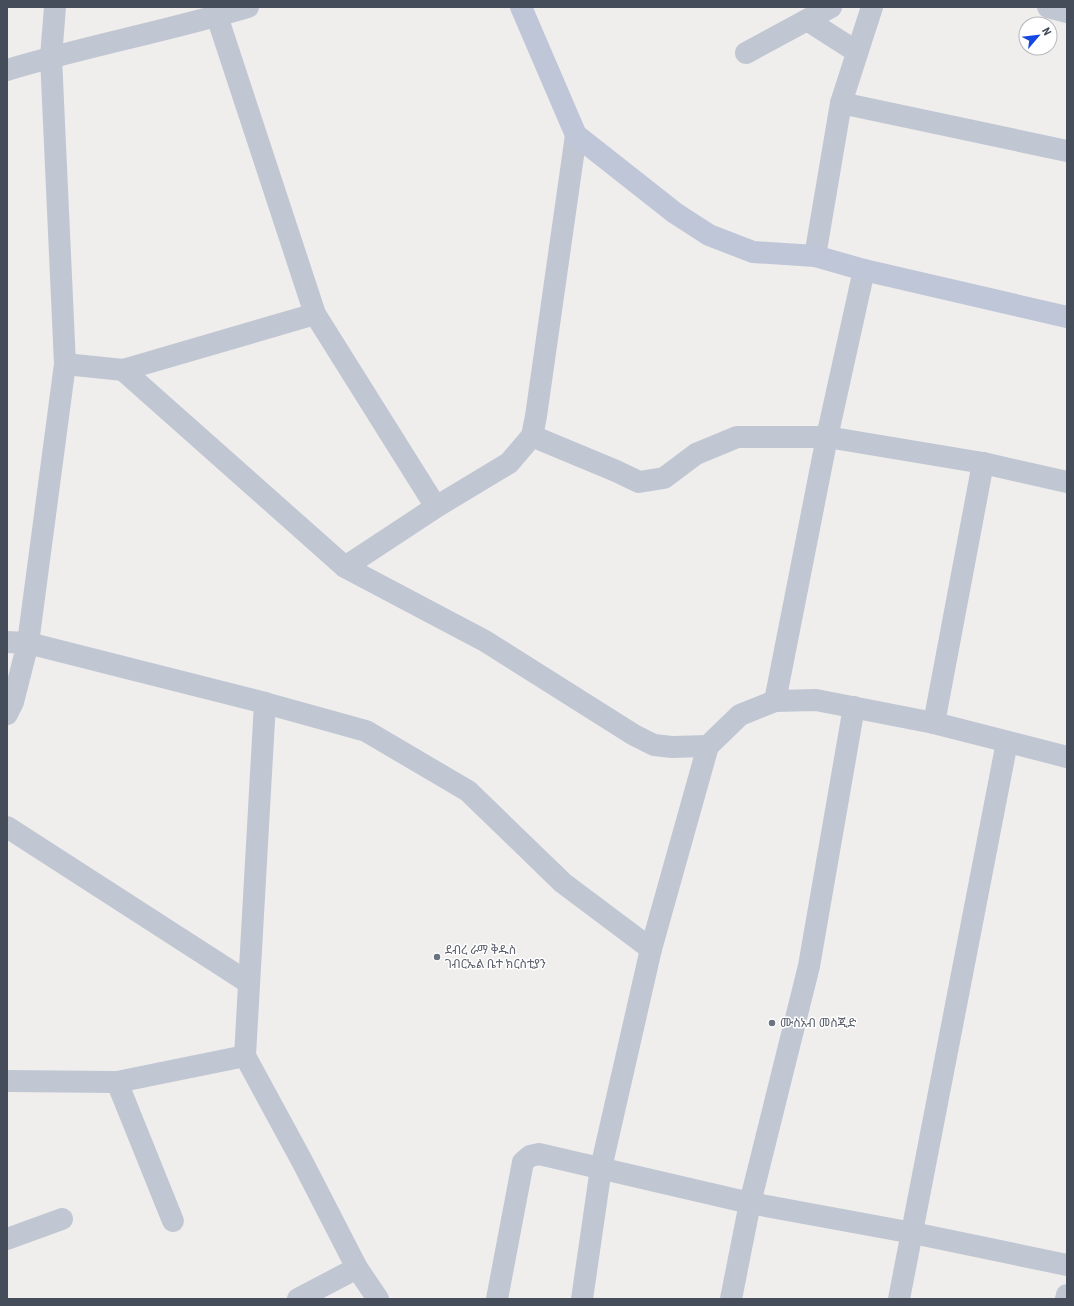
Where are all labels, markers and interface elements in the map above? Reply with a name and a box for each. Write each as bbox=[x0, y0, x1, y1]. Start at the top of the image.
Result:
north arrow bbox=[1018, 16, 1058, 56]
text: N bbox=[1039, 26, 1054, 38]
place label: ደብረ ራማ ቅዱስ ገብርኤል ቤተ ክርስቲያን bbox=[445, 943, 546, 971]
marker: ደብረ ራማ ቅዱስ ገብርኤል ቤተ ክርስቲያን bbox=[432, 952, 442, 962]
place label: ሙስአብ መስጂድ bbox=[780, 1016, 857, 1030]
marker: ሙስአብ መስጂድ bbox=[767, 1018, 777, 1028]

